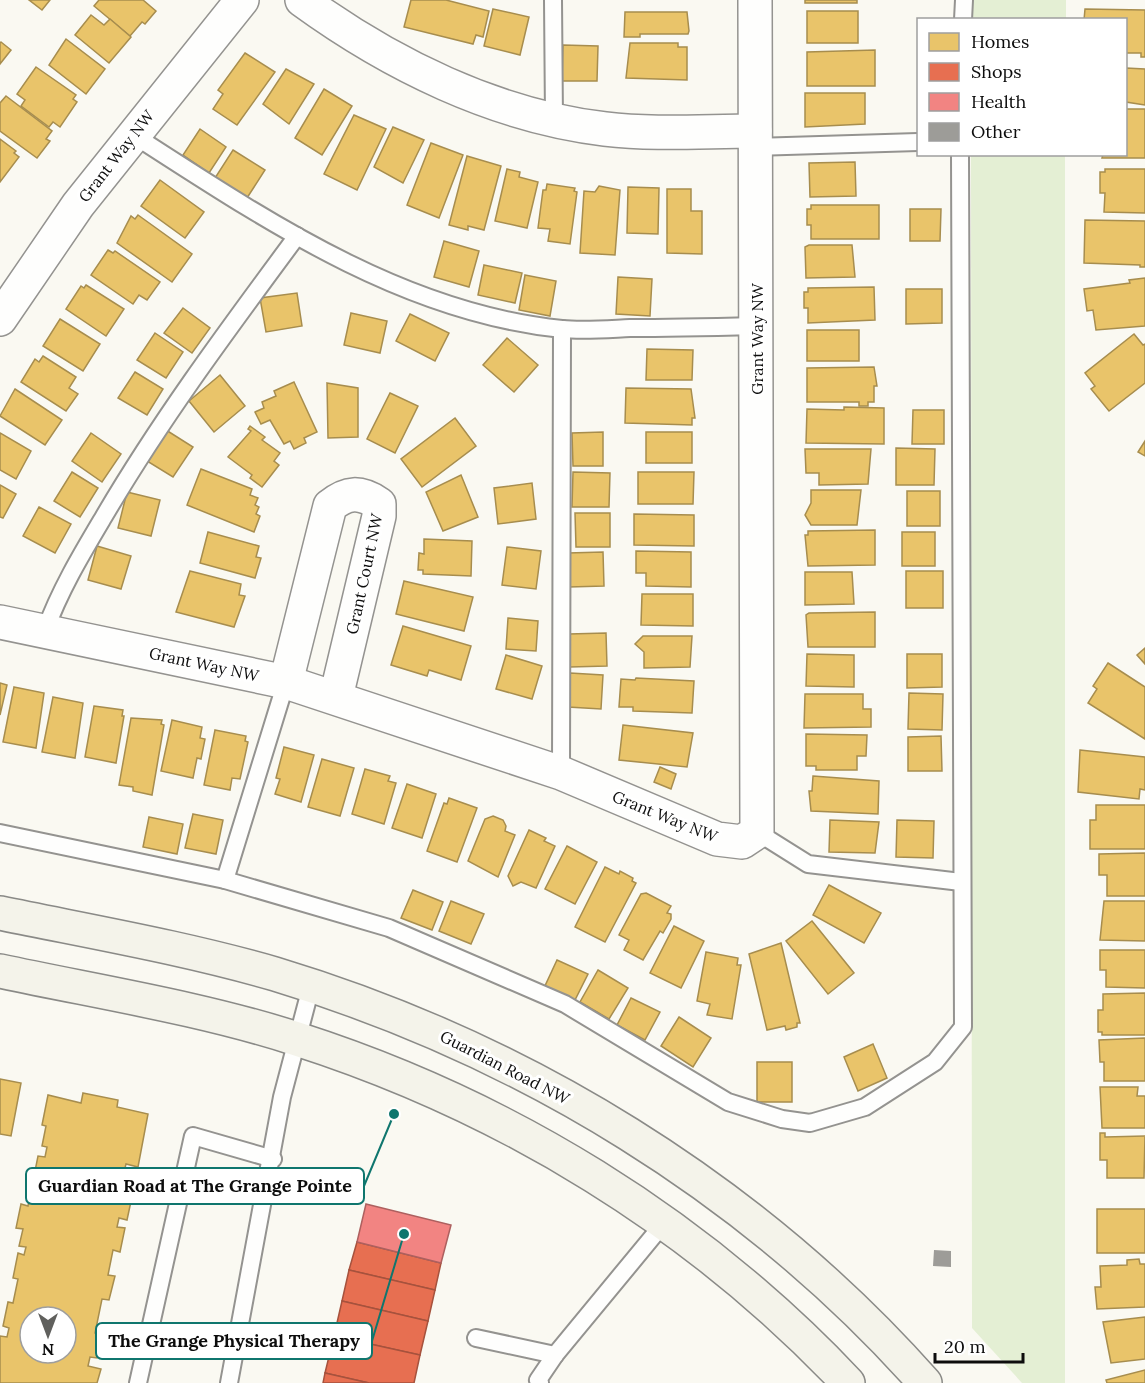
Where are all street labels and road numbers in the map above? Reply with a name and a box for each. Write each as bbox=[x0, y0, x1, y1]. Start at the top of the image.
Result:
street label: Grant Way NW bbox=[74, 105, 159, 206]
street label: Grant Way NW bbox=[747, 282, 767, 395]
street label: Grant Court NW bbox=[341, 511, 387, 636]
street label: Grant Way NW bbox=[147, 643, 262, 686]
street label: Grant Way NW bbox=[610, 786, 721, 847]
street label: Guardian Road NW bbox=[437, 1026, 574, 1109]

